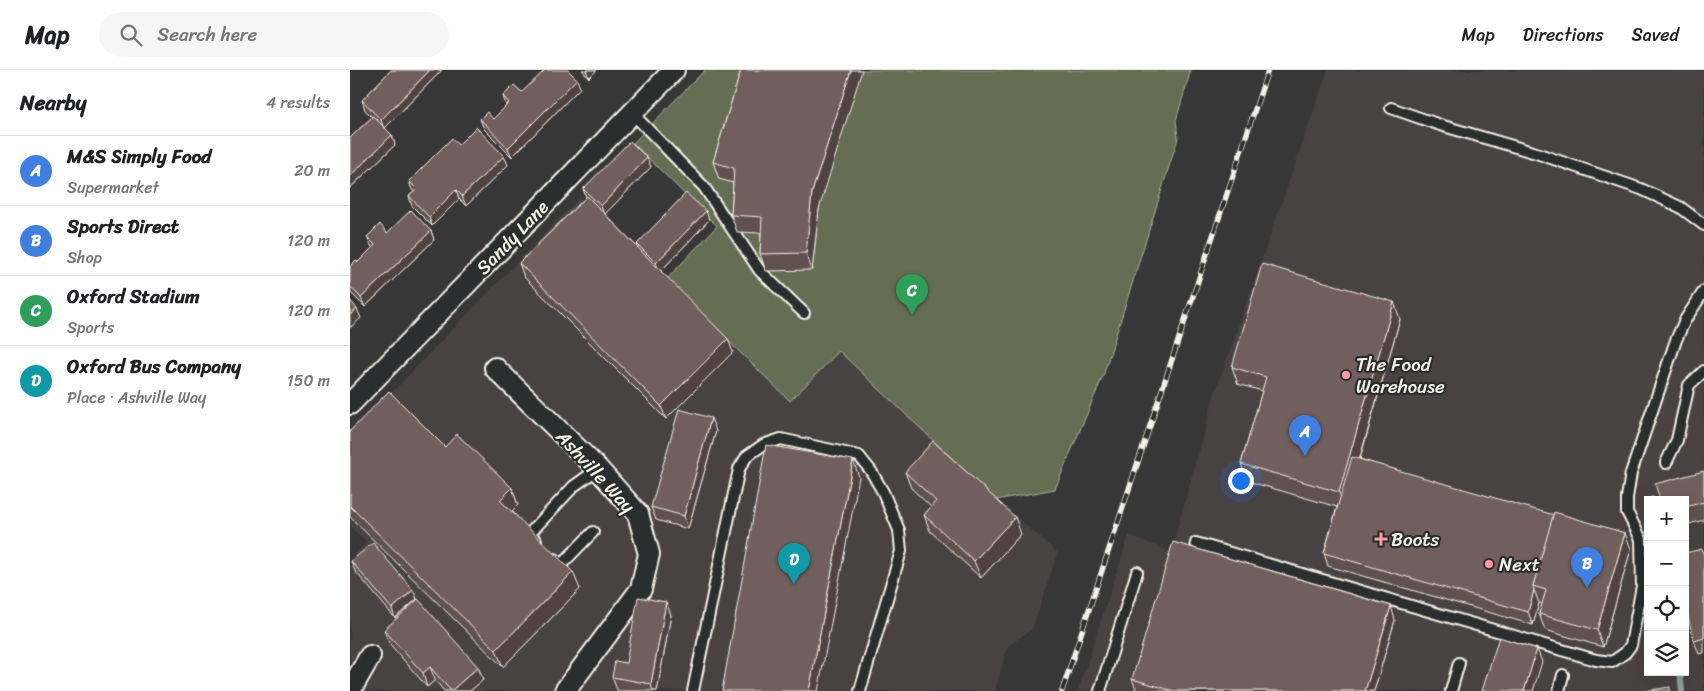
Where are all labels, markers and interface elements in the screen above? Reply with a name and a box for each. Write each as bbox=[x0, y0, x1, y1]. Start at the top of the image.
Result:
search box bbox=[99, 12, 449, 57]
text: Map bbox=[25, 14, 69, 56]
text: Search here bbox=[157, 18, 257, 51]
text: Map bbox=[1462, 19, 1495, 51]
text: Directions bbox=[1523, 19, 1604, 51]
text: Saved bbox=[1632, 19, 1679, 51]
icon: search bbox=[117, 21, 145, 49]
text: Nearby bbox=[20, 84, 86, 122]
text: 4 results bbox=[266, 88, 330, 117]
text: M&S Simply Food bbox=[67, 140, 211, 173]
text: A bbox=[31, 156, 41, 185]
text: 20 m bbox=[294, 156, 330, 185]
text: Supermarket bbox=[67, 173, 159, 202]
street label: Sandy Lane bbox=[468, 192, 557, 283]
text: Sports Direct bbox=[67, 210, 179, 243]
text: B bbox=[31, 226, 41, 255]
text: 120 m bbox=[287, 226, 330, 255]
text: Shop bbox=[67, 243, 102, 272]
pin: C bbox=[896, 274, 928, 315]
text: Oxford Stadium bbox=[67, 280, 199, 313]
text: C bbox=[31, 296, 41, 325]
text: 120 m bbox=[287, 296, 330, 325]
text: Sports bbox=[67, 313, 114, 342]
place label: The Food Warehouse bbox=[1356, 348, 1445, 403]
text: Oxford Bus Company bbox=[67, 350, 241, 383]
text: D bbox=[31, 366, 41, 395]
text: 150 m bbox=[287, 366, 330, 395]
marker: The Food Warehouse bbox=[1340, 369, 1352, 381]
text: Place · Ashville Way bbox=[67, 383, 206, 412]
pin: A bbox=[1289, 415, 1321, 456]
street label: Ashville Way bbox=[547, 421, 644, 521]
your location bbox=[1228, 468, 1254, 494]
map controls bbox=[1644, 496, 1689, 676]
button: + bbox=[1644, 496, 1689, 541]
place label: Boots bbox=[1391, 523, 1440, 556]
marker: Boots bbox=[1375, 533, 1387, 545]
button: − bbox=[1644, 541, 1689, 586]
pin: D bbox=[778, 543, 810, 584]
pin: B bbox=[1571, 547, 1603, 588]
place label: Next bbox=[1499, 548, 1540, 581]
marker: Next bbox=[1483, 558, 1495, 570]
button: locate bbox=[1644, 586, 1689, 631]
button: layers bbox=[1644, 631, 1689, 676]

